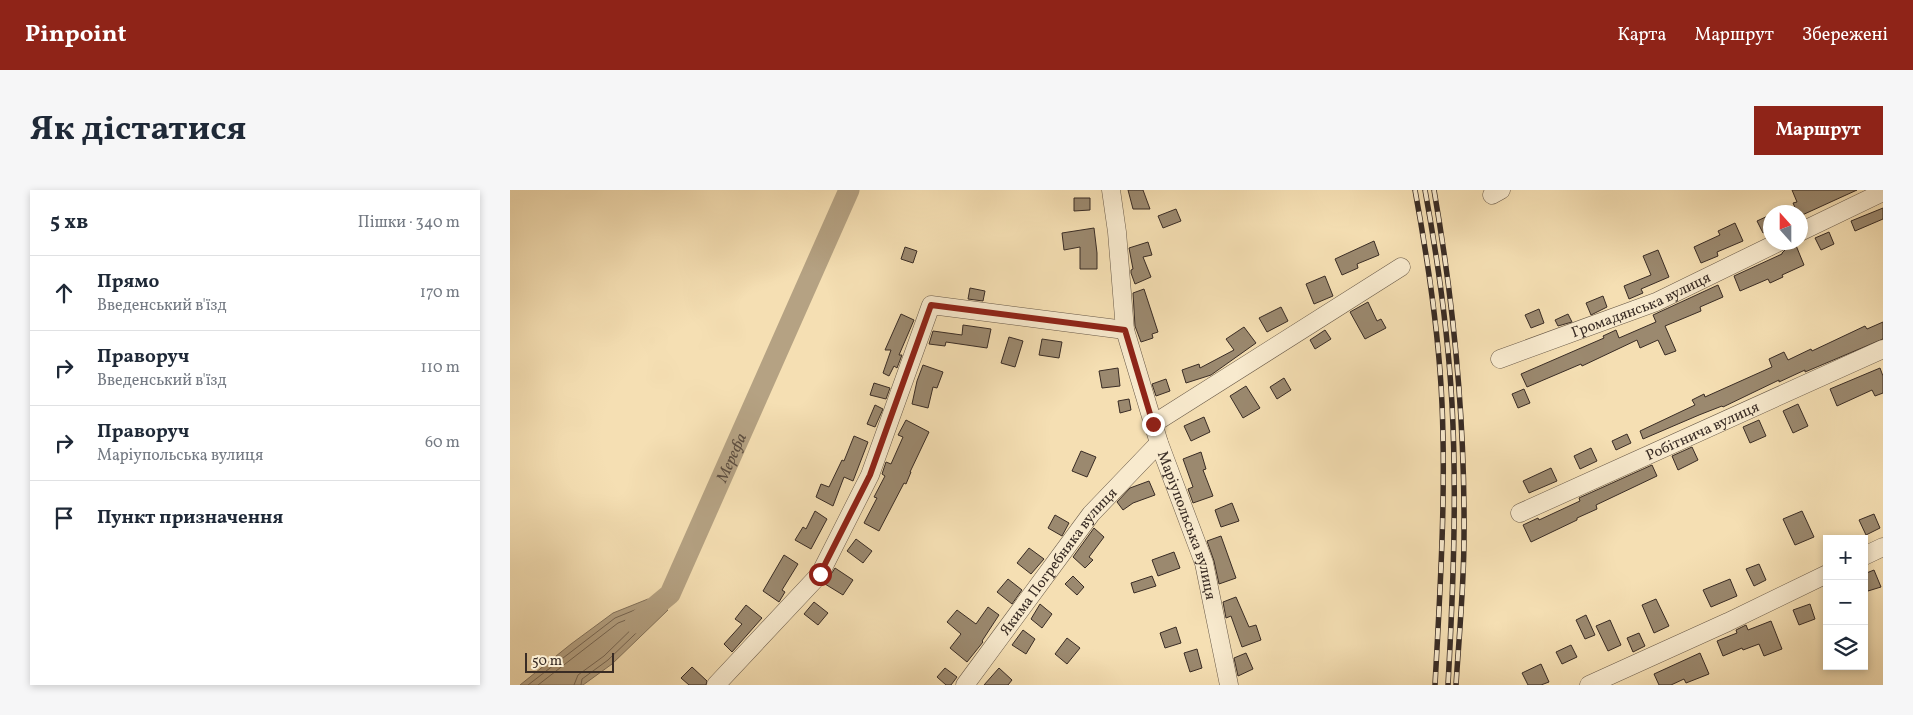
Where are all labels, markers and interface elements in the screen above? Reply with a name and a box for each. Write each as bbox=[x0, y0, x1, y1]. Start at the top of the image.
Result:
text: Pinpoint bbox=[25, 18, 127, 52]
text: Карта bbox=[1618, 23, 1666, 48]
text: Маршрут bbox=[1694, 23, 1774, 48]
text: Збережені bbox=[1802, 23, 1888, 48]
text: Як дістатися bbox=[30, 106, 246, 154]
button: Маршрут bbox=[1754, 106, 1883, 155]
north arrow bbox=[1763, 205, 1808, 250]
text: 5 хв bbox=[50, 208, 88, 237]
text: Пішки · 340 m bbox=[358, 212, 460, 234]
street label: Громадянська вулиця bbox=[1569, 268, 1715, 344]
text: Прямо bbox=[97, 269, 159, 295]
icon: ahead bbox=[50, 279, 78, 307]
text: 170 m bbox=[420, 282, 460, 304]
text: Введенський в'їзд bbox=[97, 295, 226, 317]
text: Праворуч bbox=[97, 344, 189, 370]
icon: right bbox=[50, 354, 78, 382]
text: 110 m bbox=[421, 357, 460, 379]
text: Введенський в'їзд bbox=[97, 370, 226, 392]
street label: Робітнича вулиця bbox=[1643, 397, 1763, 467]
route end bbox=[1142, 413, 1165, 436]
text: Праворуч bbox=[97, 419, 189, 445]
icon: right bbox=[50, 429, 78, 457]
water label: Мерефа bbox=[712, 430, 753, 487]
text: 60 m bbox=[425, 432, 460, 454]
text: Маріупольська вулиця bbox=[97, 445, 263, 467]
street label: Маріупольська вулиця bbox=[1151, 448, 1220, 602]
street label: Якима Погребняка вулиця bbox=[996, 484, 1123, 640]
icon: arrive bbox=[50, 504, 78, 532]
text: Пункт призначення bbox=[97, 505, 283, 531]
map controls bbox=[1823, 535, 1868, 670]
button: + bbox=[1823, 535, 1868, 580]
route start bbox=[809, 563, 832, 586]
button: − bbox=[1823, 580, 1868, 625]
button: layers bbox=[1823, 625, 1868, 670]
scale bar bbox=[525, 650, 614, 673]
text: 50 m bbox=[532, 652, 562, 671]

